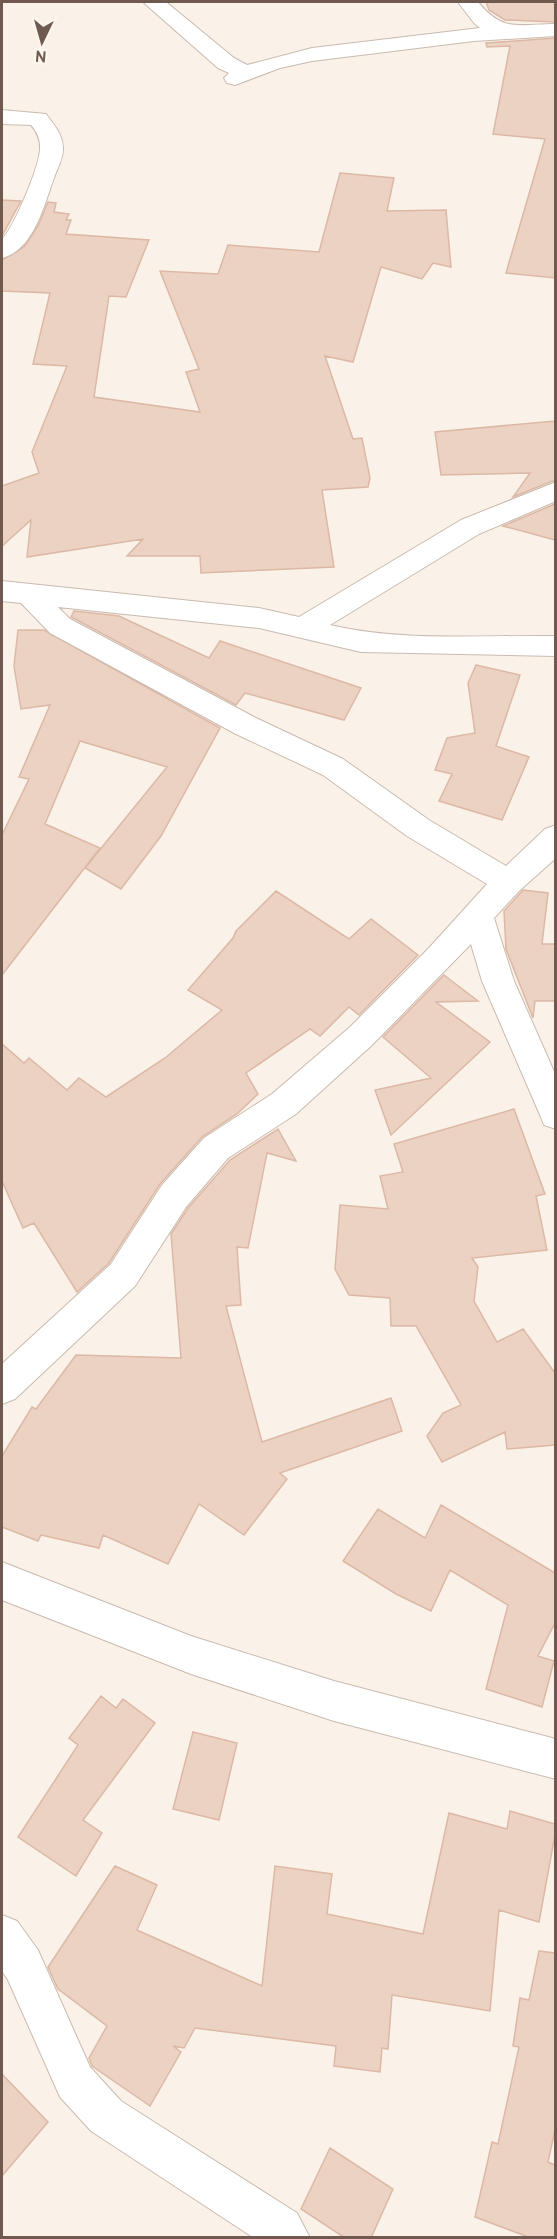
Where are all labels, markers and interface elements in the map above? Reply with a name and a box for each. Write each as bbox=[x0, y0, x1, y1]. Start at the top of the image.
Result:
north arrow bbox=[12, 12, 72, 72]
text: N bbox=[34, 44, 47, 65]

